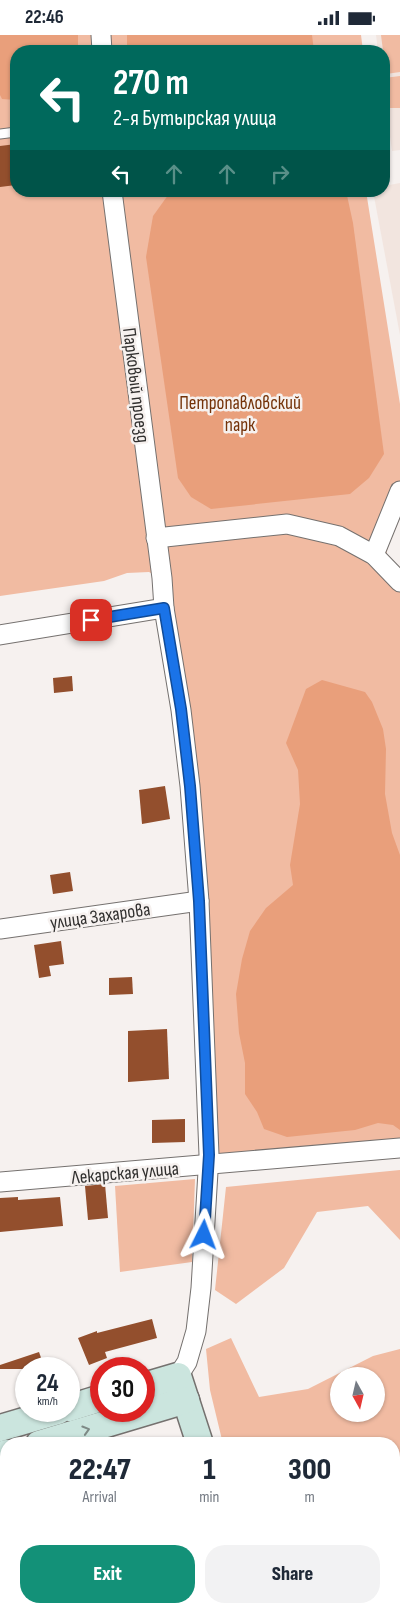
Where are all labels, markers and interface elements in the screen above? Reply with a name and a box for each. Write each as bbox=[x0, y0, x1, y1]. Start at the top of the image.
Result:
text: 22:46 bbox=[25, 6, 64, 29]
text: 270 m bbox=[113, 62, 189, 105]
icon: left bbox=[30, 65, 95, 130]
text: 2-я Бутырская улица bbox=[113, 105, 276, 132]
icon: left bbox=[107, 160, 135, 188]
icon: ahead bbox=[160, 160, 188, 188]
icon: ahead bbox=[213, 160, 241, 188]
icon: right bbox=[266, 160, 294, 188]
street label: Парковый проезд bbox=[117, 326, 154, 444]
park label: Петропавловский парк bbox=[179, 392, 301, 437]
pin bbox=[70, 599, 112, 641]
icon: arrive bbox=[77, 606, 105, 634]
street label: улица Захарова bbox=[49, 898, 152, 935]
street label: Лекарская улица bbox=[69, 1157, 180, 1190]
position arrow bbox=[177, 1208, 229, 1260]
speed limit sign: 30 bbox=[90, 1357, 155, 1422]
north arrow bbox=[330, 1367, 385, 1423]
map controls bbox=[330, 1367, 385, 1422]
text: 24 bbox=[36, 1368, 59, 1399]
text: km/h bbox=[37, 1394, 58, 1409]
one-way arrow bbox=[81, 1425, 89, 1435]
text: 22:47 bbox=[69, 1452, 131, 1488]
text: 1 bbox=[203, 1452, 215, 1488]
text: 300 bbox=[288, 1452, 331, 1488]
text: Arrival bbox=[82, 1488, 117, 1507]
text: min bbox=[199, 1488, 219, 1507]
text: m bbox=[305, 1488, 315, 1507]
button: Exit bbox=[20, 1545, 195, 1603]
button: Share bbox=[205, 1545, 380, 1603]

